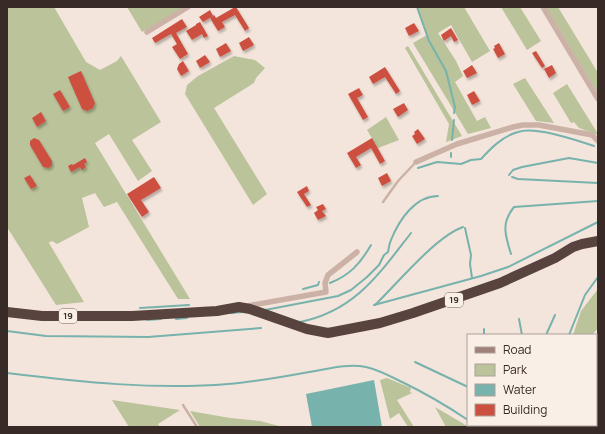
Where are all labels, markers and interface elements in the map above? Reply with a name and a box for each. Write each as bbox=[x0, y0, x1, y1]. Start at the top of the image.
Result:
road number: 19 bbox=[445, 293, 463, 307]
road number: 19 bbox=[59, 309, 77, 323]
legend bbox=[467, 334, 597, 426]
text: Road bbox=[503, 341, 531, 358]
text: Park bbox=[503, 361, 528, 378]
text: Water bbox=[503, 381, 537, 398]
text: Building bbox=[503, 401, 547, 418]

